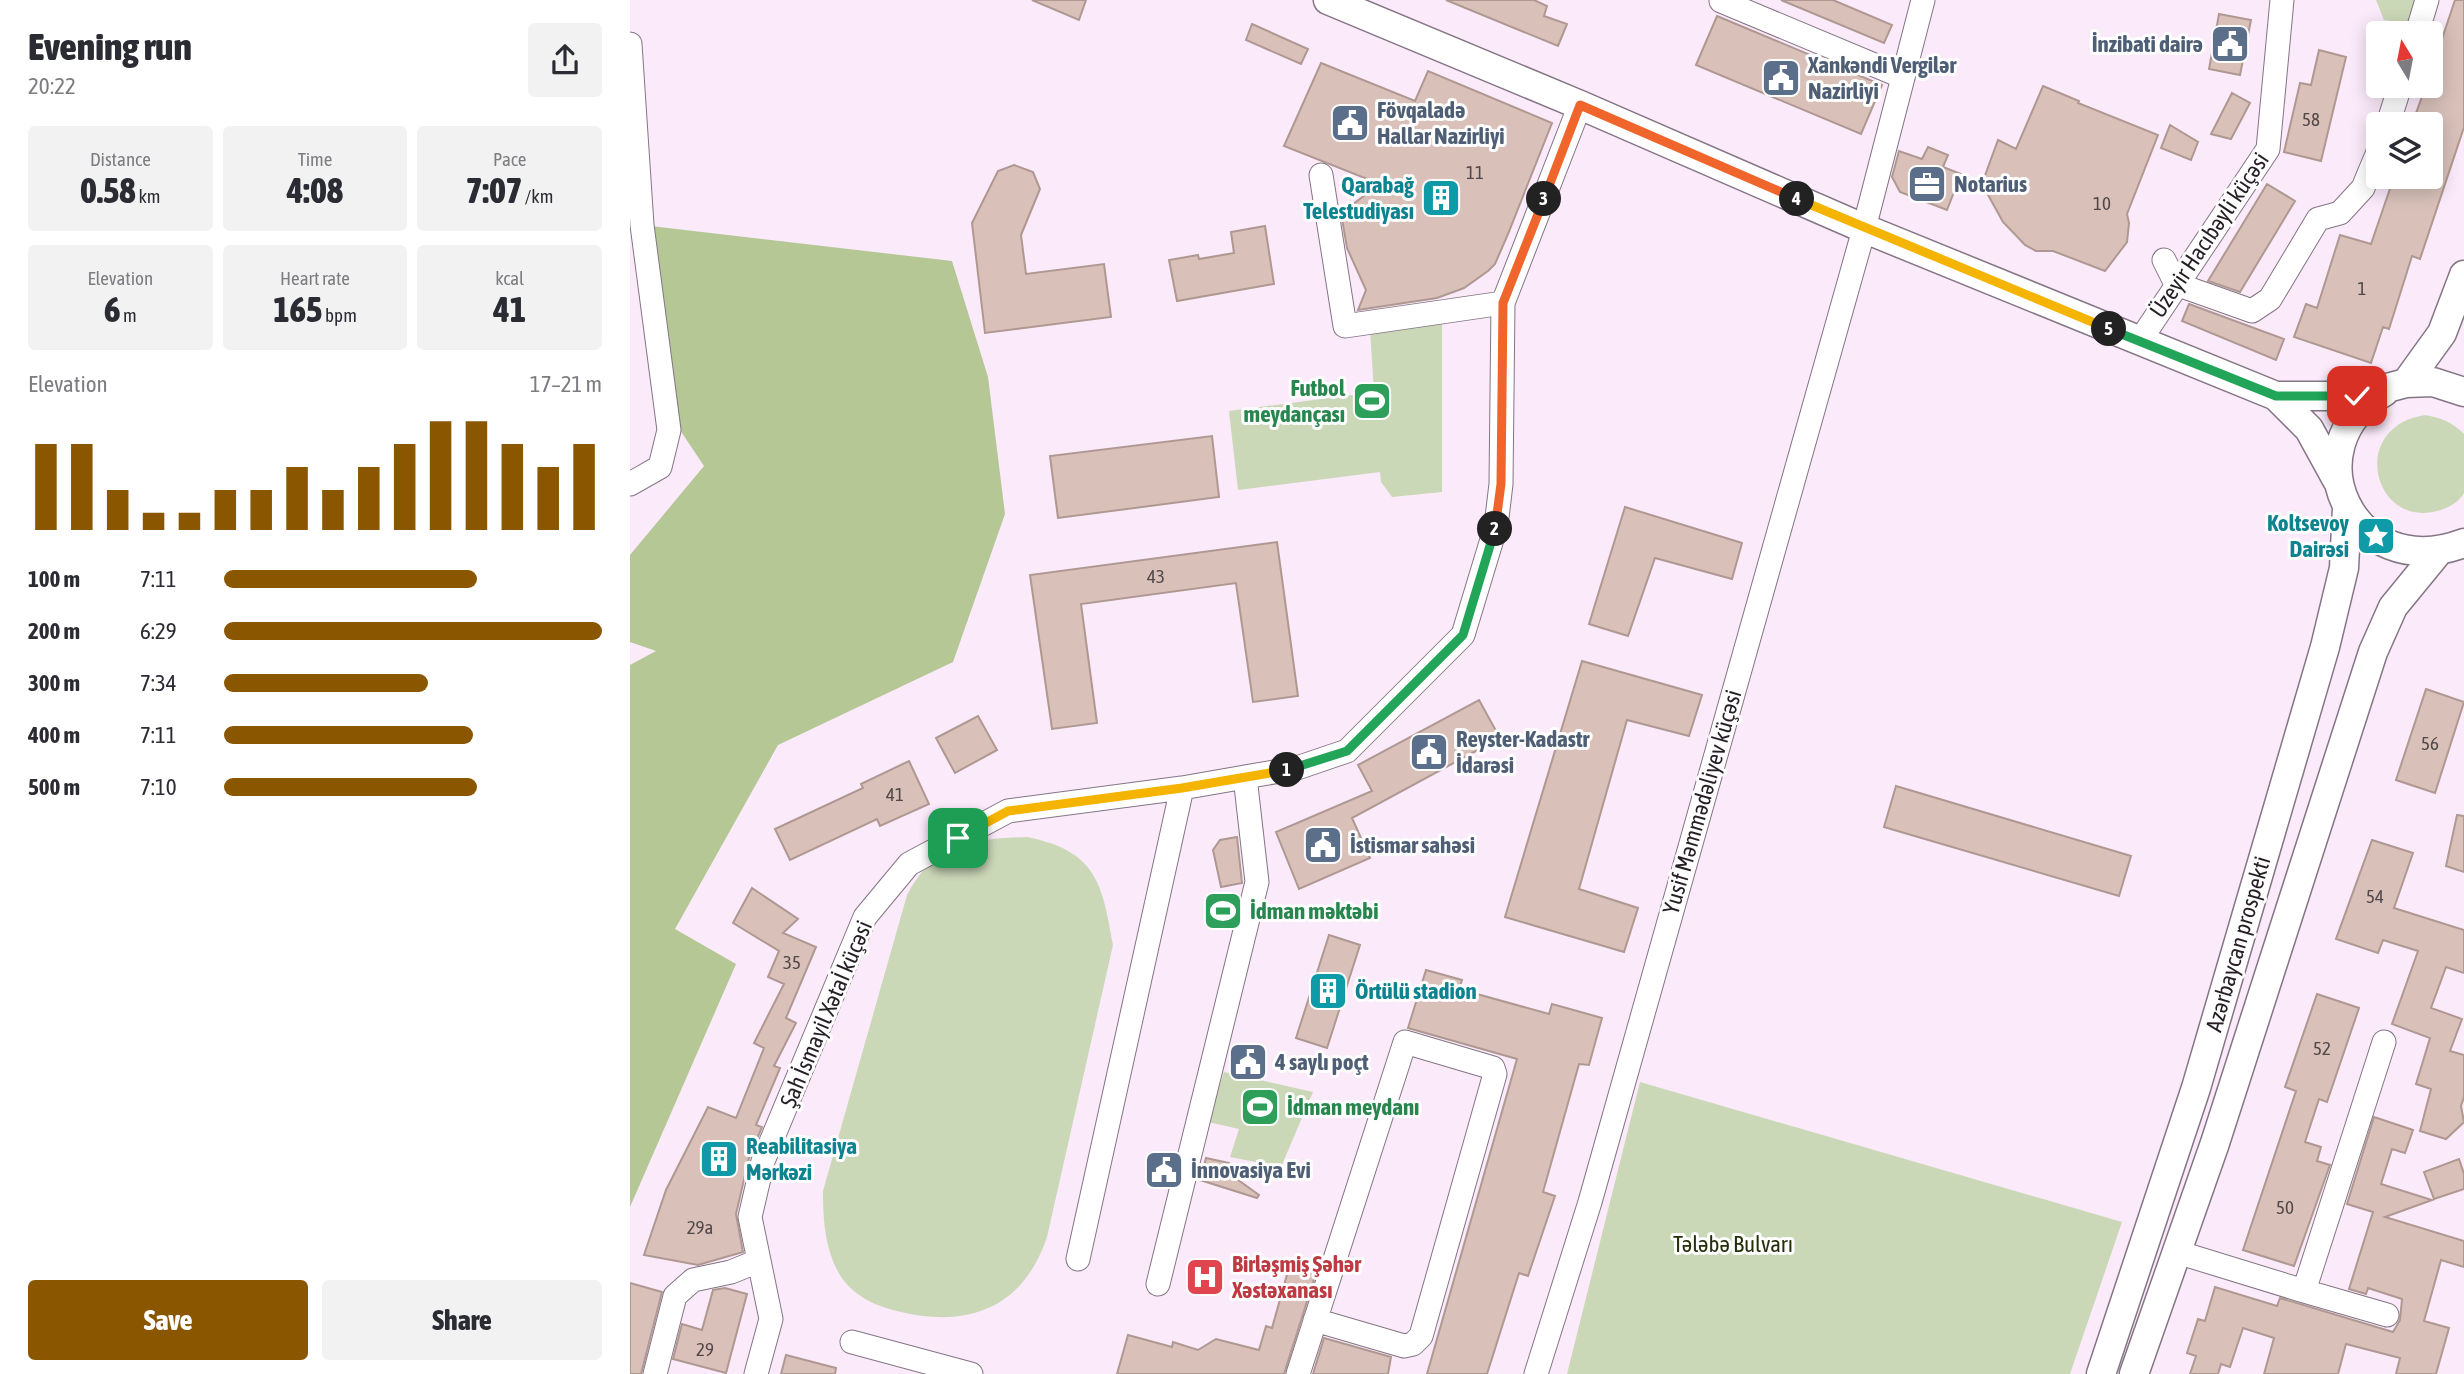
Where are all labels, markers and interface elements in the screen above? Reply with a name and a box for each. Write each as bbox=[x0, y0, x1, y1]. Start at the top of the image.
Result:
north arrow bbox=[2366, 21, 2443, 98]
map controls bbox=[2366, 21, 2443, 189]
button: share bbox=[528, 23, 602, 97]
public building icon: İnzibati dairə bbox=[2209, 23, 2251, 65]
text: Evening run bbox=[28, 25, 192, 68]
place label: İnzibati dairə bbox=[2092, 31, 2203, 57]
place label: Xankəndi Vergilər Nazirliyi bbox=[1807, 52, 1957, 104]
public building icon: Xankəndi Vergilər Nazirliyi bbox=[1760, 57, 1802, 99]
text: 20:22 bbox=[28, 73, 76, 99]
place label: Fövqaladə Hallar Nazirliyi bbox=[1377, 97, 1505, 149]
public building icon: Fövqaladə Hallar Nazirliyi bbox=[1329, 102, 1371, 144]
house number: 58 bbox=[2302, 108, 2320, 130]
button: layers bbox=[2366, 112, 2443, 189]
text: Distance bbox=[90, 148, 151, 170]
text: Time bbox=[298, 148, 332, 170]
text: Pace bbox=[493, 148, 526, 170]
street label: Üzeyir Hacıbəyli küçəsi bbox=[2144, 148, 2274, 322]
house number: 11 bbox=[1466, 161, 1484, 183]
office icon: Notarius bbox=[1906, 163, 1948, 205]
text: 0.58 bbox=[80, 170, 136, 210]
text: 4:08 bbox=[287, 170, 343, 210]
text: 7:07 bbox=[466, 170, 522, 210]
place label: Notarius bbox=[1954, 171, 2027, 197]
place label: Qarabağ Telestudiyası bbox=[1303, 172, 1414, 224]
building icon: Qarabağ Telestudiyası bbox=[1420, 177, 1462, 219]
pin: 3 bbox=[1527, 182, 1562, 216]
pin: 4 bbox=[1780, 182, 1814, 216]
text: km bbox=[136, 185, 160, 207]
text: /km bbox=[522, 185, 553, 207]
text: 3 bbox=[1539, 187, 1548, 209]
text: 4 bbox=[1792, 187, 1801, 209]
house number: 10 bbox=[2093, 192, 2111, 214]
text: Elevation bbox=[87, 267, 153, 289]
text: Heart rate bbox=[280, 267, 350, 289]
text: kcal bbox=[495, 267, 524, 289]
house number: 1 bbox=[2358, 277, 2366, 299]
text: 6 bbox=[104, 289, 120, 329]
text: 165 bbox=[273, 289, 323, 329]
text: 41 bbox=[493, 289, 526, 329]
text: m bbox=[120, 304, 137, 326]
text: bpm bbox=[323, 304, 357, 326]
pin: 5 bbox=[2092, 312, 2126, 346]
text: 5 bbox=[2104, 317, 2113, 339]
pin bbox=[2327, 366, 2387, 426]
text: Elevation bbox=[28, 371, 108, 397]
text: 17–21 m bbox=[530, 371, 602, 397]
place label: Futbol meydançası bbox=[1244, 375, 1346, 427]
icon: check bbox=[2338, 377, 2376, 415]
sports icon: Futbol meydançası bbox=[1351, 380, 1393, 422]
place label: Koltsevoy Dairəsi bbox=[2267, 510, 2350, 562]
pin: 2 bbox=[1478, 512, 1512, 546]
place icon: Koltsevoy Dairəsi bbox=[2355, 515, 2397, 557]
text: 2 bbox=[1490, 517, 1499, 539]
house number: 43 bbox=[1147, 565, 1165, 587]
text: 100 m bbox=[28, 566, 80, 592]
text: 7:11 bbox=[140, 566, 177, 592]
text: 200 m bbox=[28, 618, 80, 644]
text: 6:29 bbox=[140, 618, 177, 644]
text: 300 m bbox=[28, 670, 80, 696]
text: 7:34 bbox=[140, 670, 177, 696]
street label: Yusif Məmmədəliyev küçəsi bbox=[1658, 687, 1746, 917]
text: 400 m bbox=[28, 722, 80, 748]
text: 7:11 bbox=[140, 722, 177, 748]
place label: Reyster-Kadastr İdarəsi bbox=[1456, 726, 1591, 778]
public building icon: Reyster-Kadastr İdarəsi bbox=[1408, 731, 1450, 773]
house number: 56 bbox=[2421, 732, 2439, 754]
pin: 1 bbox=[1270, 752, 1304, 788]
text: 1 bbox=[1282, 758, 1291, 780]
text: 500 m bbox=[28, 774, 80, 800]
text: 7:10 bbox=[140, 774, 177, 800]
house number: 41 bbox=[886, 783, 904, 805]
pin bbox=[928, 808, 988, 868]
icon: arrive bbox=[939, 819, 977, 857]
public building icon: İstismar sahəsi bbox=[1302, 824, 1344, 866]
place label: İstismar sahəsi bbox=[1350, 832, 1475, 858]
street label: Azərbaycan prospekti bbox=[2201, 853, 2275, 1035]
house number: 54 bbox=[2366, 885, 2384, 907]
sports icon: İdman məktəbi bbox=[1202, 890, 1244, 932]
place label: İdman məktəbi bbox=[1250, 898, 1378, 924]
street label: Şah İsmayil Xətaİ küçəsi bbox=[775, 917, 877, 1111]
house number: 35 bbox=[783, 951, 801, 973]
building icon: Örtülü stadion bbox=[1307, 970, 1349, 1012]
place label: Örtülü stadion bbox=[1355, 978, 1477, 1004]
house number: 52 bbox=[2313, 1037, 2331, 1059]
public building icon: 4 saylı poçt bbox=[1227, 1041, 1269, 1083]
place label: 4 saylı poçt bbox=[1274, 1049, 1369, 1075]
sports icon: İdman meydanı bbox=[1239, 1086, 1281, 1128]
place label: İdman meydanı bbox=[1287, 1094, 1419, 1120]
place label: Reabilitasiya Mərkəzi bbox=[746, 1133, 857, 1185]
building icon: Reabilitasiya Mərkəzi bbox=[698, 1138, 740, 1180]
public building icon: İnnovasiya Evi bbox=[1143, 1149, 1185, 1191]
place label: İnnovasiya Evi bbox=[1191, 1157, 1311, 1183]
house number: 50 bbox=[2276, 1196, 2294, 1218]
house number: 29a bbox=[687, 1216, 713, 1238]
park label: Tələbə Bulvarı bbox=[1673, 1231, 1793, 1257]
place label: Birləşmiş Şəhər Xəstəxanası bbox=[1231, 1251, 1362, 1303]
hospital icon: Birləşmiş Şəhər Xəstəxanası bbox=[1184, 1256, 1226, 1298]
button: Save bbox=[28, 1280, 308, 1360]
button: Share bbox=[322, 1280, 602, 1360]
house number: 29 bbox=[696, 1338, 714, 1360]

